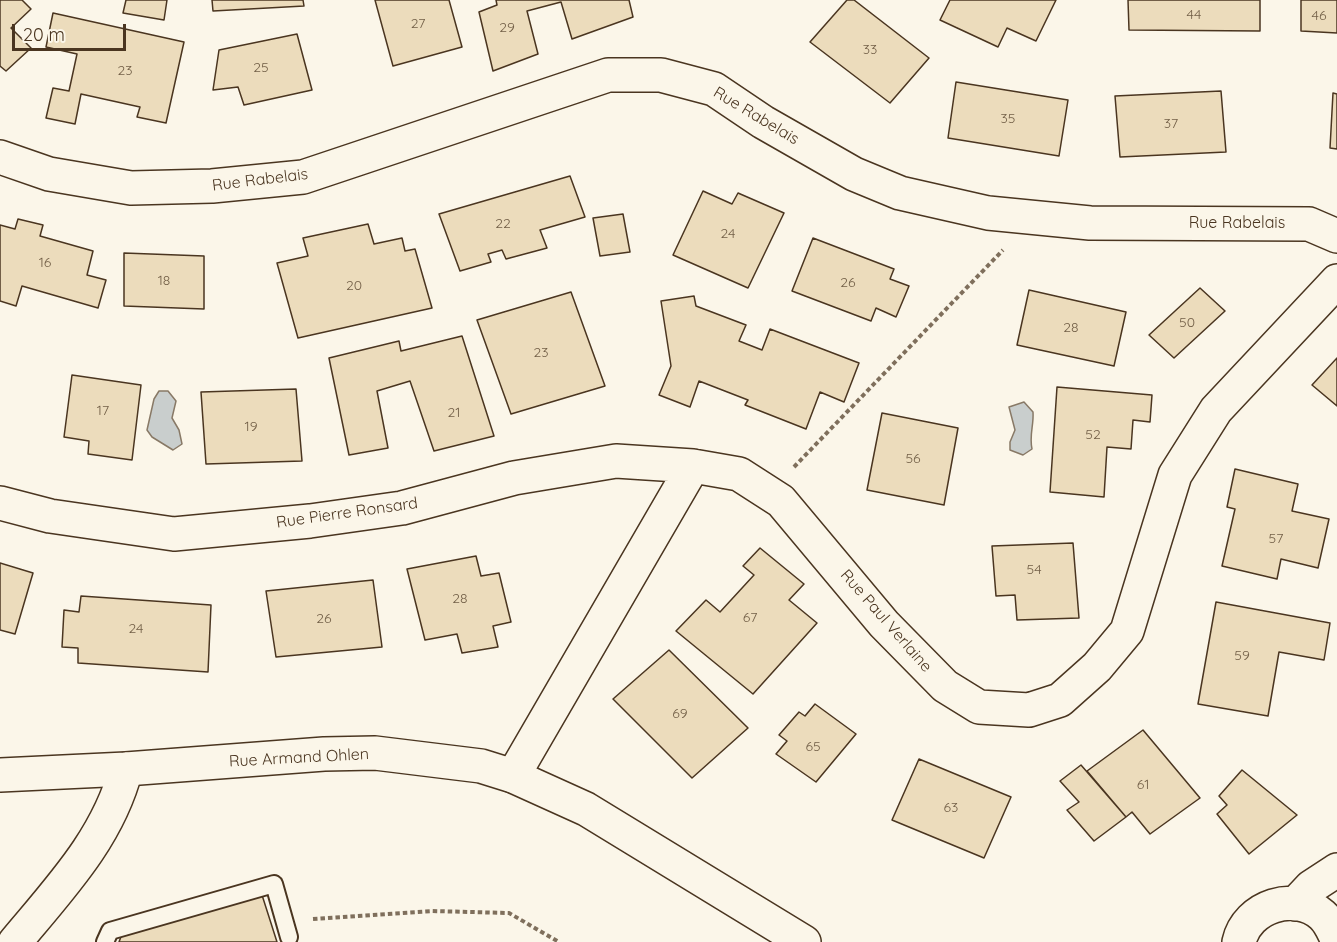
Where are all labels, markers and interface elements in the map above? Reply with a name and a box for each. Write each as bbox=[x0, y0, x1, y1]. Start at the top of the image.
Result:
house number: 44 bbox=[1187, 7, 1201, 23]
house number: 46 bbox=[1312, 8, 1326, 24]
scale bar bbox=[15, 12, 129, 50]
house number: 27 bbox=[411, 16, 425, 32]
house number: 29 bbox=[499, 20, 515, 36]
text: 20 m bbox=[23, 23, 65, 46]
house number: 33 bbox=[863, 42, 877, 58]
house number: 25 bbox=[253, 60, 269, 76]
house number: 23 bbox=[117, 63, 133, 79]
street label: Rue Rabelais bbox=[710, 83, 802, 149]
house number: 35 bbox=[1001, 111, 1015, 127]
house number: 37 bbox=[1164, 116, 1178, 132]
street label: Rue Rabelais bbox=[211, 165, 309, 195]
street label: Rue Rabelais bbox=[1189, 213, 1285, 233]
house number: 22 bbox=[495, 216, 511, 232]
house number: 24 bbox=[721, 226, 735, 242]
house number: 16 bbox=[39, 255, 51, 271]
house number: 18 bbox=[158, 273, 170, 289]
house number: 26 bbox=[840, 275, 856, 291]
house number: 20 bbox=[346, 278, 362, 294]
house number: 50 bbox=[1179, 315, 1195, 331]
house number: 28 bbox=[1063, 320, 1079, 336]
house number: 23 bbox=[533, 345, 549, 361]
house number: 17 bbox=[97, 403, 109, 419]
house number: 21 bbox=[448, 405, 460, 421]
house number: 19 bbox=[245, 419, 257, 435]
house number: 52 bbox=[1085, 427, 1101, 443]
house number: 56 bbox=[905, 451, 921, 467]
street label: Rue Pierre Ronsard bbox=[275, 494, 419, 532]
house number: 57 bbox=[1269, 531, 1283, 547]
house number: 54 bbox=[1026, 562, 1042, 578]
street label: Rue Paul Verlaine bbox=[836, 566, 936, 676]
house number: 28 bbox=[452, 591, 468, 607]
house number: 67 bbox=[743, 610, 757, 626]
house number: 26 bbox=[316, 611, 332, 627]
house number: 24 bbox=[129, 621, 143, 637]
house number: 59 bbox=[1234, 648, 1250, 664]
house number: 69 bbox=[672, 706, 688, 722]
house number: 65 bbox=[805, 739, 821, 755]
street label: Rue Armand Ohlen bbox=[228, 745, 370, 771]
house number: 61 bbox=[1137, 777, 1149, 793]
house number: 63 bbox=[944, 800, 958, 816]

